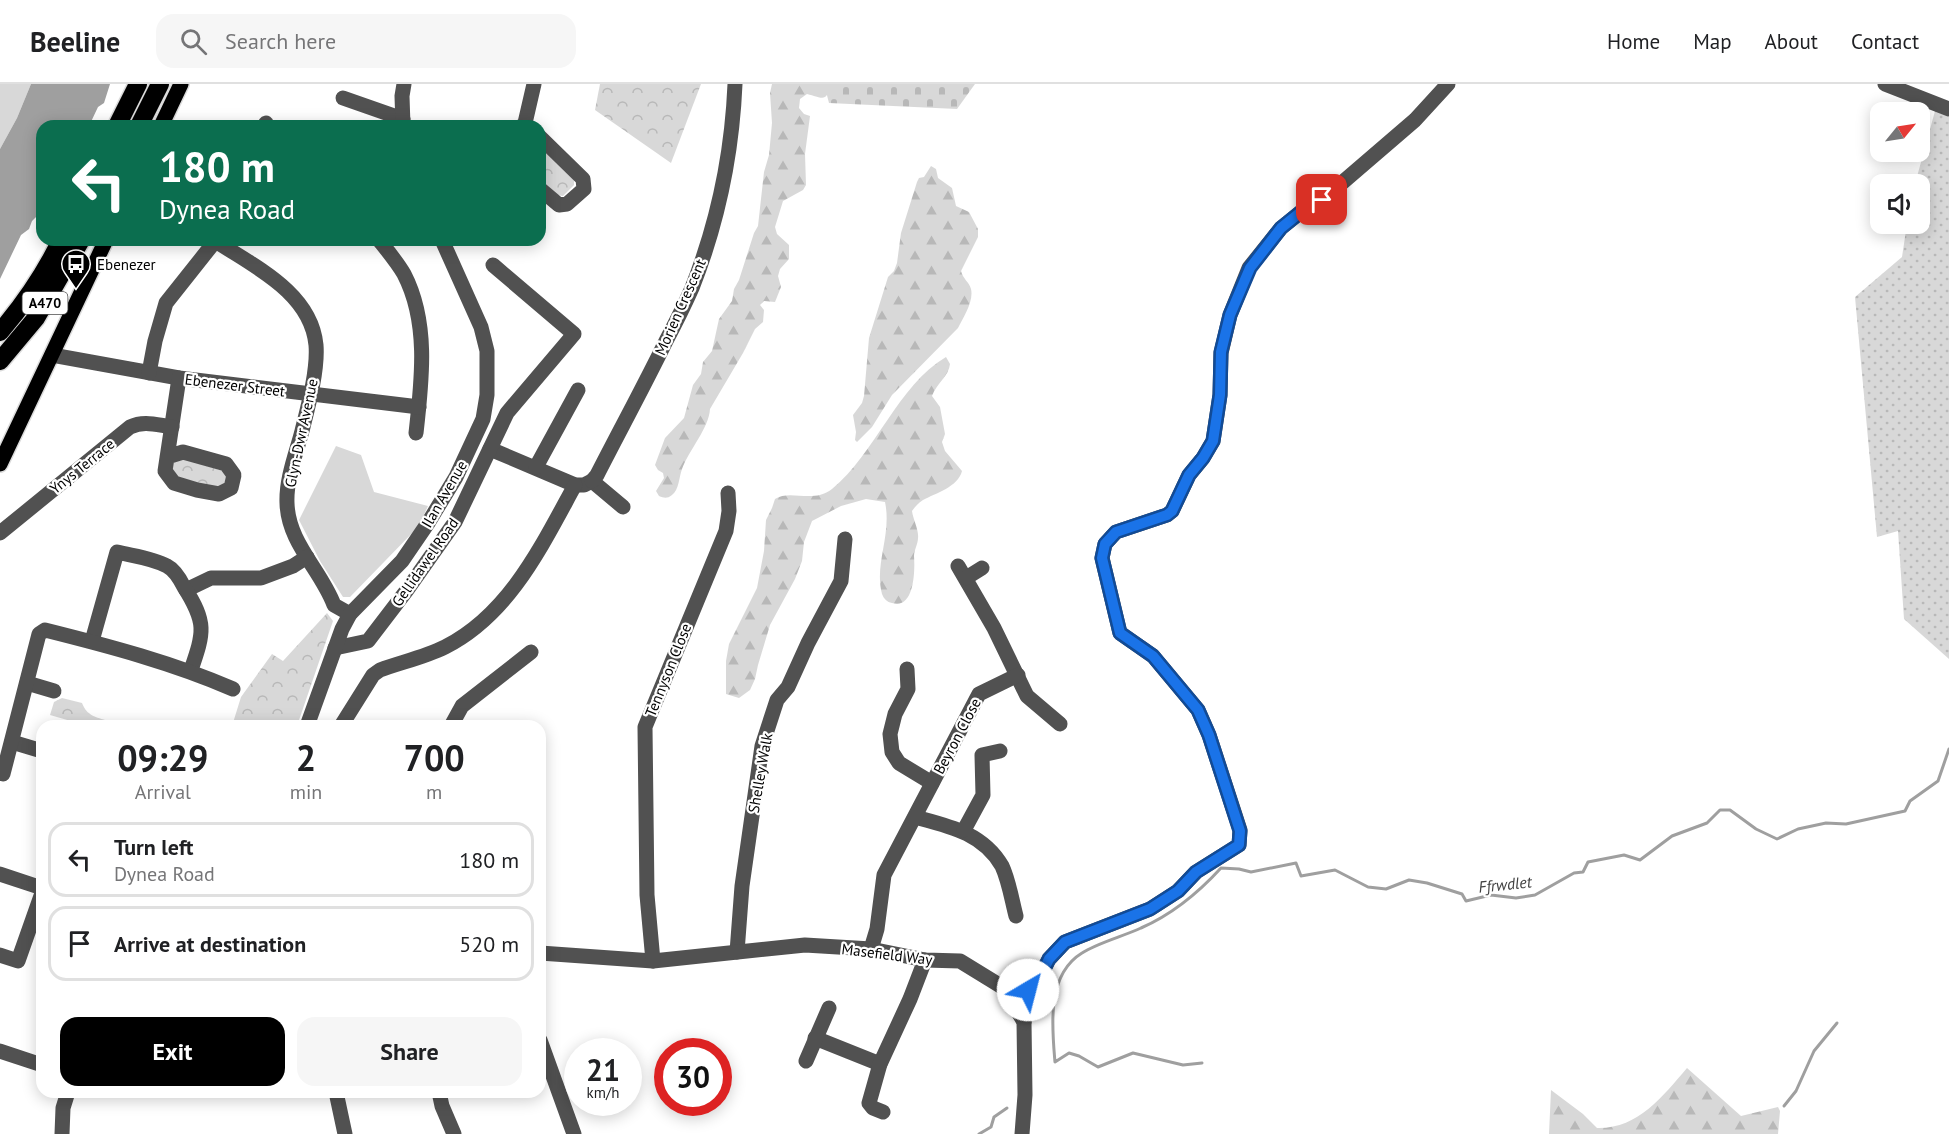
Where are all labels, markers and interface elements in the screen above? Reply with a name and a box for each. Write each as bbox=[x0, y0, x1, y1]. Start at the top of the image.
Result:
search box bbox=[156, 14, 576, 68]
text: Beeline bbox=[30, 23, 120, 60]
icon: search bbox=[177, 25, 210, 58]
text: Search here bbox=[225, 27, 336, 55]
text: Home bbox=[1607, 28, 1660, 55]
text: Map bbox=[1693, 28, 1732, 55]
text: About bbox=[1765, 28, 1818, 55]
text: Contact bbox=[1851, 28, 1919, 55]
north arrow bbox=[1870, 102, 1930, 162]
map controls bbox=[1870, 102, 1930, 234]
text: 180 m bbox=[159, 139, 275, 194]
icon: left bbox=[60, 144, 138, 222]
pin bbox=[1296, 174, 1347, 225]
button: sound bbox=[1870, 174, 1930, 234]
icon: arrive bbox=[1305, 183, 1338, 216]
text: Dynea Road bbox=[159, 192, 295, 226]
bus stop icon: Ebenezer bbox=[60, 248, 92, 290]
place label: Ebenezer bbox=[97, 255, 156, 274]
street label: Morien Crescent bbox=[650, 256, 710, 358]
road number: A470 bbox=[22, 292, 68, 314]
street label: Ebenezer Street bbox=[184, 369, 286, 401]
street label: Glyn-Dwr Avenue bbox=[280, 377, 322, 489]
street label: Ynys Terrace bbox=[46, 434, 118, 498]
street label: Ilan Avenue bbox=[417, 457, 471, 531]
street label: Gellidawel Road bbox=[387, 514, 463, 610]
street label: Tennyson Close bbox=[641, 621, 695, 719]
street label: Beyron Close bbox=[929, 695, 985, 777]
street label: Shelley Walk bbox=[744, 731, 777, 814]
text: 09:29 bbox=[117, 734, 209, 781]
text: 2 bbox=[296, 734, 316, 781]
text: 700 bbox=[404, 734, 465, 781]
text: Arrival bbox=[135, 779, 191, 805]
text: min bbox=[290, 779, 322, 805]
text: m bbox=[426, 779, 442, 805]
text: Turn left bbox=[114, 833, 194, 861]
icon: left bbox=[63, 843, 96, 876]
text: 180 m bbox=[459, 846, 519, 874]
text: Dynea Road bbox=[114, 861, 215, 887]
water label: Ffrwdlet bbox=[1477, 871, 1534, 897]
icon: arrive bbox=[63, 927, 96, 960]
text: Arrive at destination bbox=[114, 930, 306, 958]
text: 520 m bbox=[459, 930, 519, 958]
street label: Masefield Way bbox=[840, 939, 934, 969]
position arrow bbox=[996, 958, 1060, 1022]
button: Exit bbox=[60, 1017, 285, 1086]
button: Share bbox=[297, 1017, 522, 1086]
speed limit sign: 30 bbox=[654, 1038, 732, 1116]
text: 21 bbox=[586, 1050, 620, 1089]
text: km/h bbox=[587, 1083, 619, 1102]

